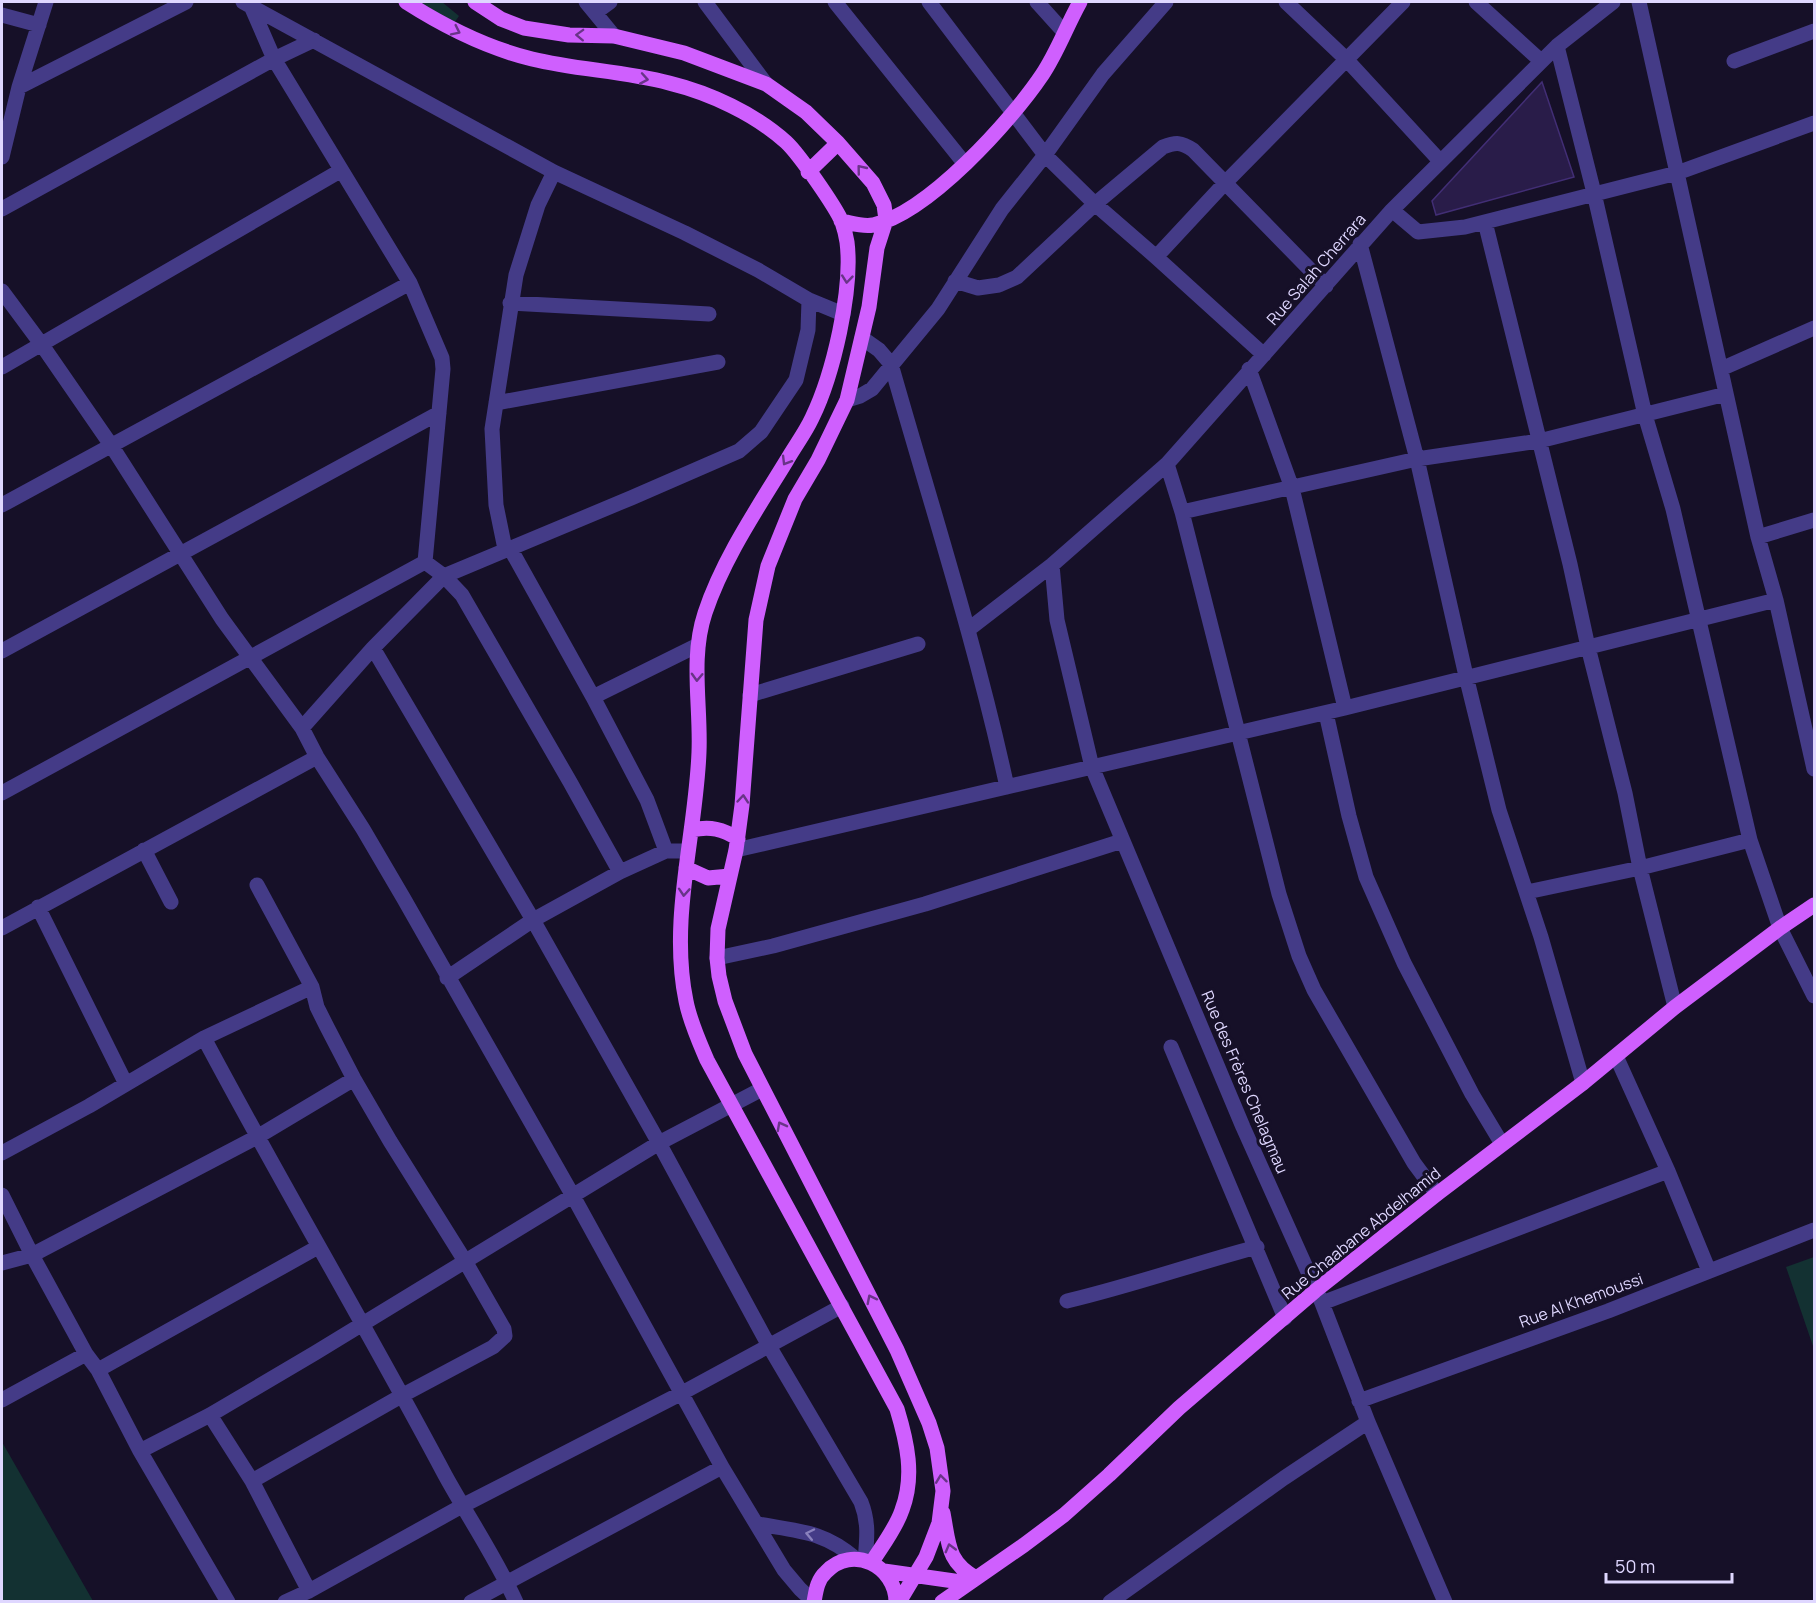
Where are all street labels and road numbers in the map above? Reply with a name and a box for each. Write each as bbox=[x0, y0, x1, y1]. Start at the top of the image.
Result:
street label: Rue Salah Cherrara bbox=[1261, 209, 1371, 329]
street label: Rue des Frères Chelagmau bbox=[1196, 987, 1294, 1177]
street label: Rue Chaabane Abdelhamid bbox=[1277, 1162, 1445, 1304]
street label: Rue Al Khemoussi bbox=[1516, 1267, 1646, 1333]

